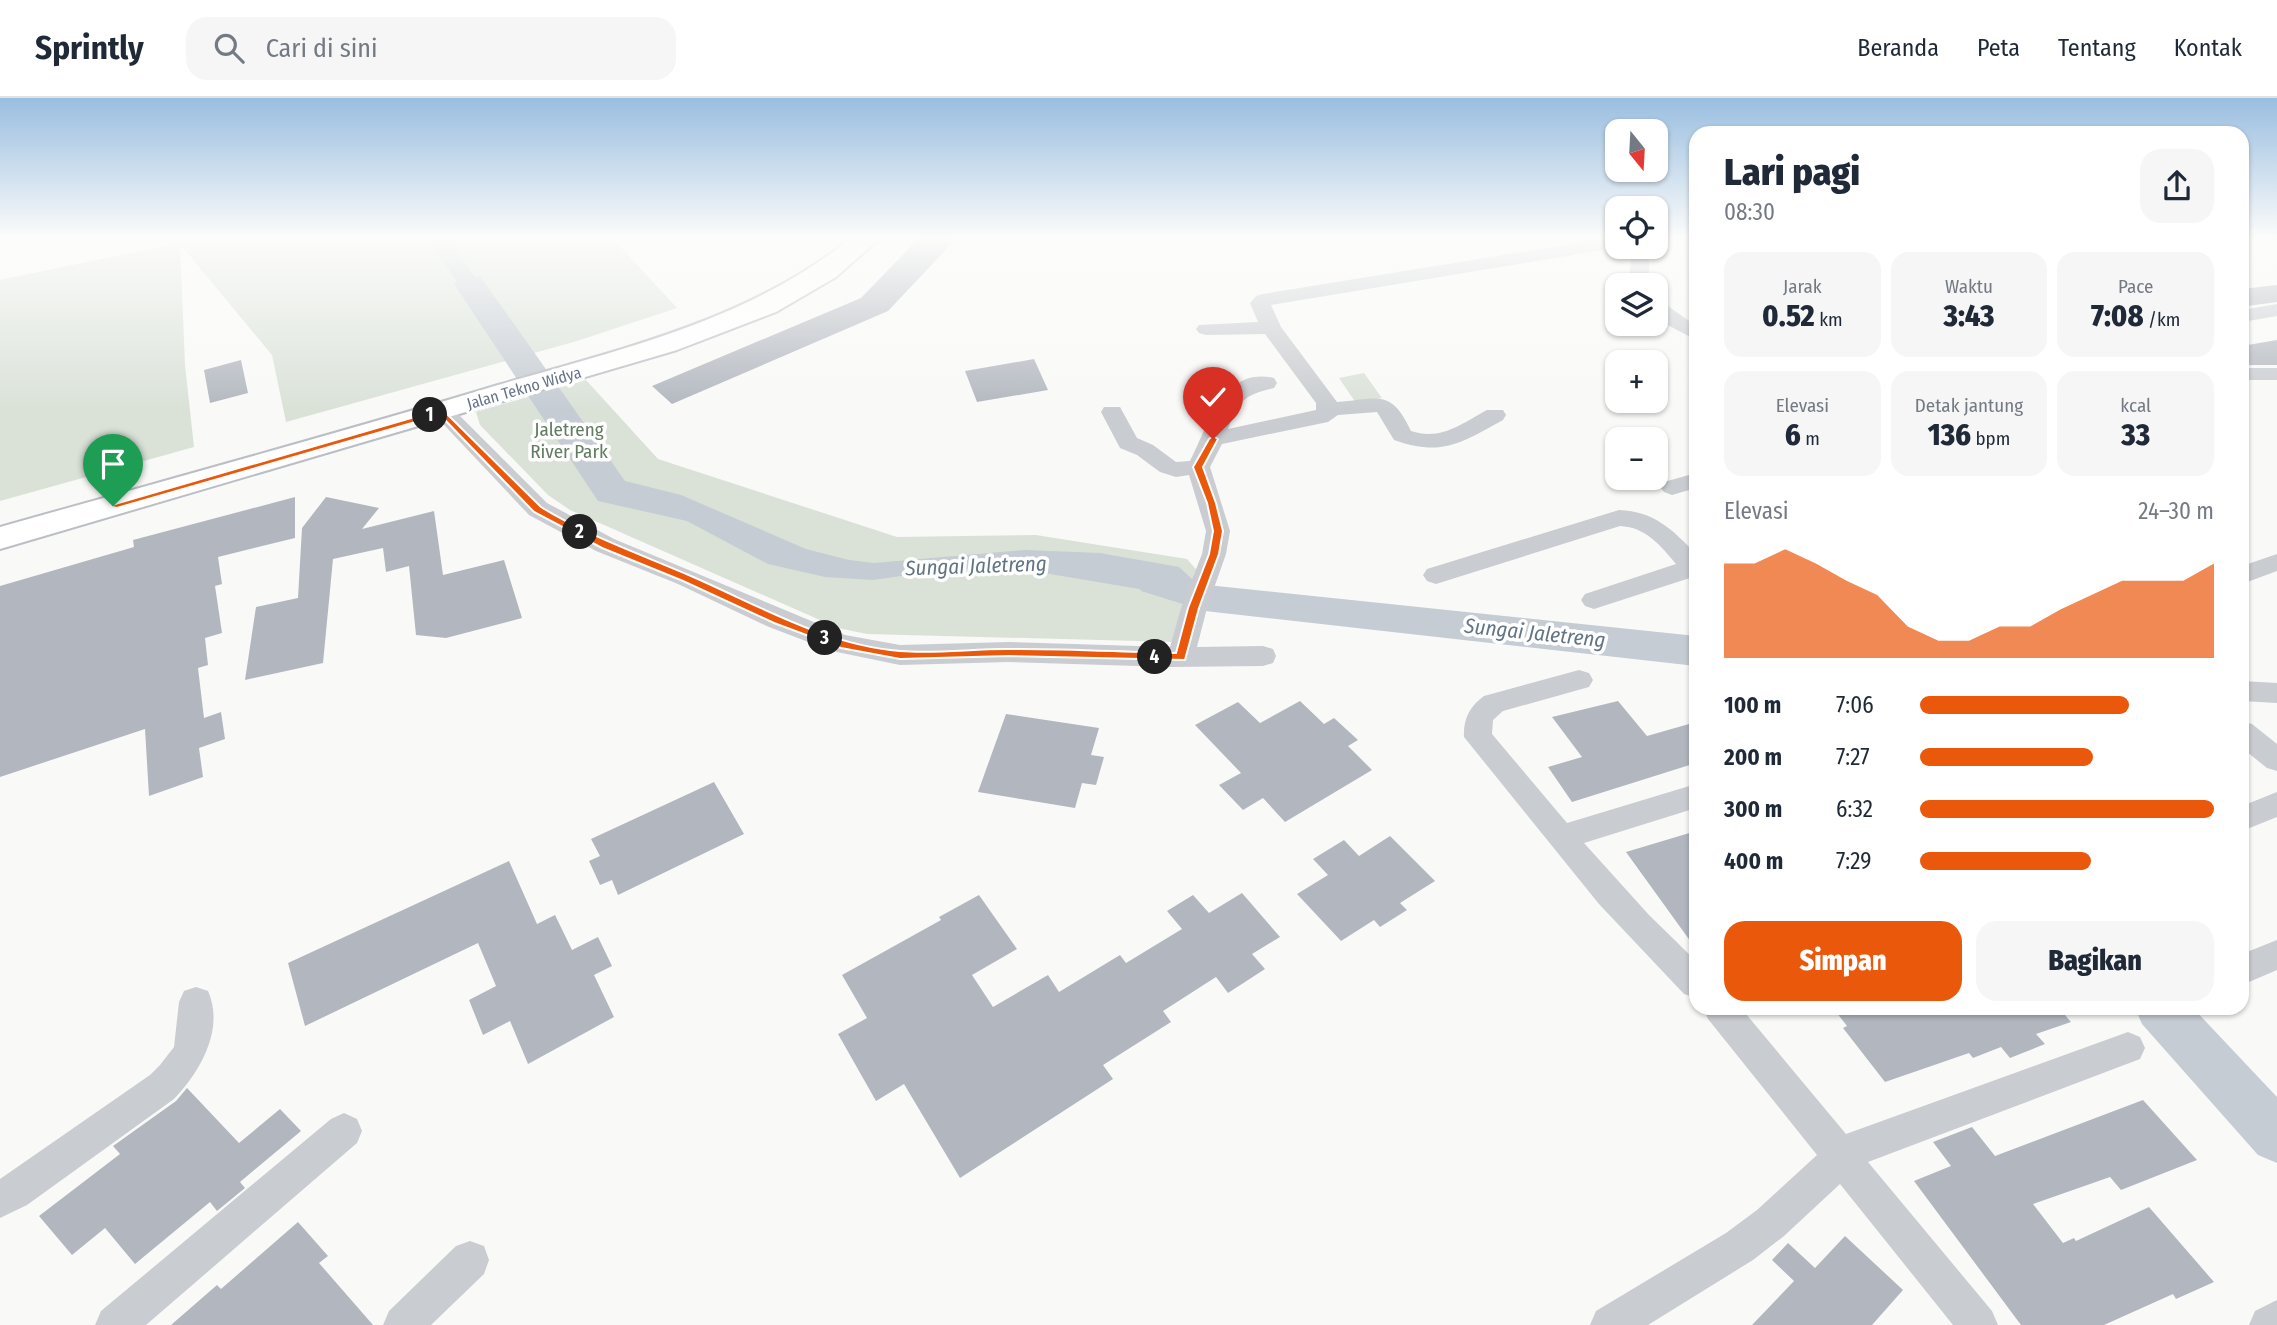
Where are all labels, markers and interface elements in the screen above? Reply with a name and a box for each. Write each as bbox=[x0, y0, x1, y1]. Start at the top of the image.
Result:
search box bbox=[186, 17, 676, 80]
text: Sprintly bbox=[35, 28, 144, 68]
icon: search bbox=[210, 29, 248, 67]
text: Cari di sini bbox=[266, 33, 378, 64]
text: Beranda bbox=[1857, 34, 1939, 62]
text: Peta bbox=[1977, 34, 2020, 62]
text: Tentang bbox=[2058, 34, 2136, 62]
text: Kontak bbox=[2174, 34, 2242, 62]
north arrow bbox=[1605, 119, 1668, 182]
map controls bbox=[1605, 119, 1668, 490]
text: Lari pagi bbox=[1724, 149, 1860, 195]
button: share bbox=[2140, 149, 2214, 223]
button: locate bbox=[1605, 196, 1668, 259]
text: 08:30 bbox=[1724, 198, 1775, 226]
button: layers bbox=[1605, 273, 1668, 336]
text: Jarak bbox=[1783, 275, 1822, 298]
text: Waktu bbox=[1945, 275, 1993, 298]
text: Pace bbox=[2118, 275, 2153, 298]
text: 0.52 bbox=[1762, 298, 1815, 334]
text: 3:43 bbox=[1943, 298, 1994, 334]
text: 7:08 bbox=[2091, 298, 2144, 334]
text: km bbox=[1815, 308, 1843, 331]
text: /km bbox=[2144, 308, 2180, 331]
button: + bbox=[1605, 350, 1668, 413]
street label: Jalan Tekno Widya bbox=[465, 363, 584, 413]
pin bbox=[1183, 367, 1243, 439]
icon: check bbox=[1194, 378, 1232, 416]
text: Elevasi bbox=[1776, 394, 1829, 417]
text: Detak jantung bbox=[1915, 394, 2023, 417]
text: kcal bbox=[2120, 394, 2151, 417]
pin: 1 bbox=[412, 398, 448, 432]
text: 1 bbox=[425, 403, 434, 426]
text: 6 bbox=[1785, 417, 1801, 453]
text: 136 bbox=[1928, 417, 1971, 453]
text: 33 bbox=[2121, 417, 2150, 453]
park label: Jaletreng River Park bbox=[530, 418, 608, 463]
button: − bbox=[1605, 427, 1668, 490]
text: m bbox=[1801, 427, 1820, 450]
text: bpm bbox=[1971, 427, 2010, 450]
pin bbox=[83, 434, 143, 506]
icon: arrive bbox=[94, 445, 132, 483]
text: Elevasi bbox=[1724, 497, 1789, 525]
text: 24–30 m bbox=[2138, 497, 2214, 525]
pin: 2 bbox=[562, 514, 598, 550]
text: 2 bbox=[575, 520, 584, 543]
water label: Sungai Jaletreng bbox=[904, 551, 1047, 581]
water label: Sungai Jaletreng bbox=[1462, 613, 1607, 653]
pin: 3 bbox=[808, 620, 842, 656]
text: 3 bbox=[820, 626, 829, 649]
pin: 4 bbox=[1138, 640, 1172, 674]
text: 4 bbox=[1150, 645, 1159, 668]
text: 100 m bbox=[1724, 691, 1781, 719]
text: 7:06 bbox=[1836, 691, 1874, 719]
text: 200 m bbox=[1724, 743, 1782, 771]
text: 7:27 bbox=[1836, 743, 1870, 771]
text: 300 m bbox=[1724, 795, 1782, 823]
text: 6:32 bbox=[1836, 795, 1873, 823]
text: 400 m bbox=[1724, 847, 1783, 875]
text: 7:29 bbox=[1836, 847, 1871, 875]
button: Simpan bbox=[1724, 921, 1962, 1001]
button: Bagikan bbox=[1976, 921, 2214, 1001]

